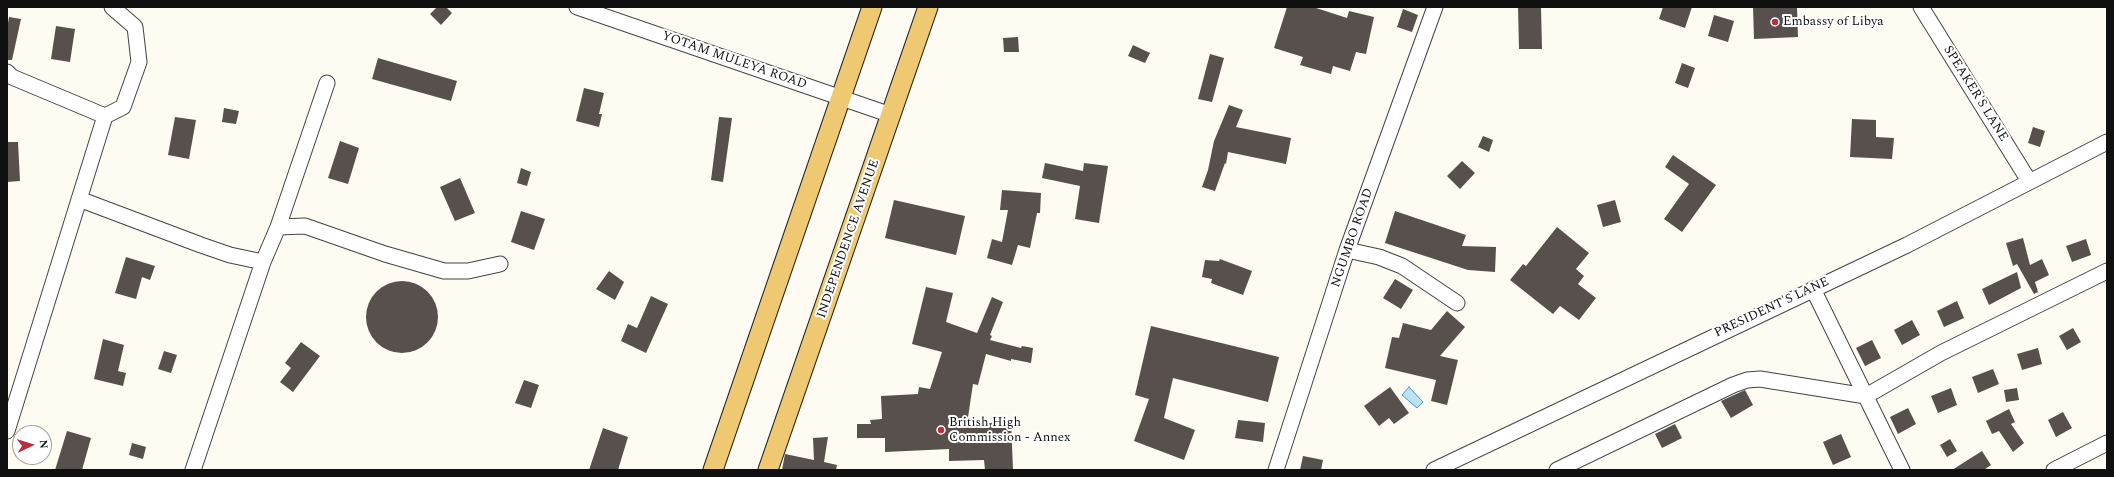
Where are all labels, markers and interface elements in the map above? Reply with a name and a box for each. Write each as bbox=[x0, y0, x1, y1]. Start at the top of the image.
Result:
place label: Embassy of Libya bbox=[1783, 14, 1884, 30]
marker: Embassy of Libya bbox=[1770, 17, 1780, 27]
street label: YOTAM MULEYA ROAD bbox=[659, 29, 809, 93]
street label: SPEAKER'S LANE bbox=[1939, 43, 2011, 145]
street label: INDEPENDENCE AVENUE bbox=[814, 158, 884, 320]
street label: NGUMBO ROAD bbox=[1329, 186, 1377, 290]
street label: PRESIDENT'S LANE bbox=[1712, 275, 1832, 341]
place label: British High Commission - Annex bbox=[949, 415, 1070, 446]
north arrow bbox=[12, 425, 52, 465]
marker: British High Commission - Annex bbox=[936, 425, 946, 435]
text: N bbox=[35, 439, 52, 449]

